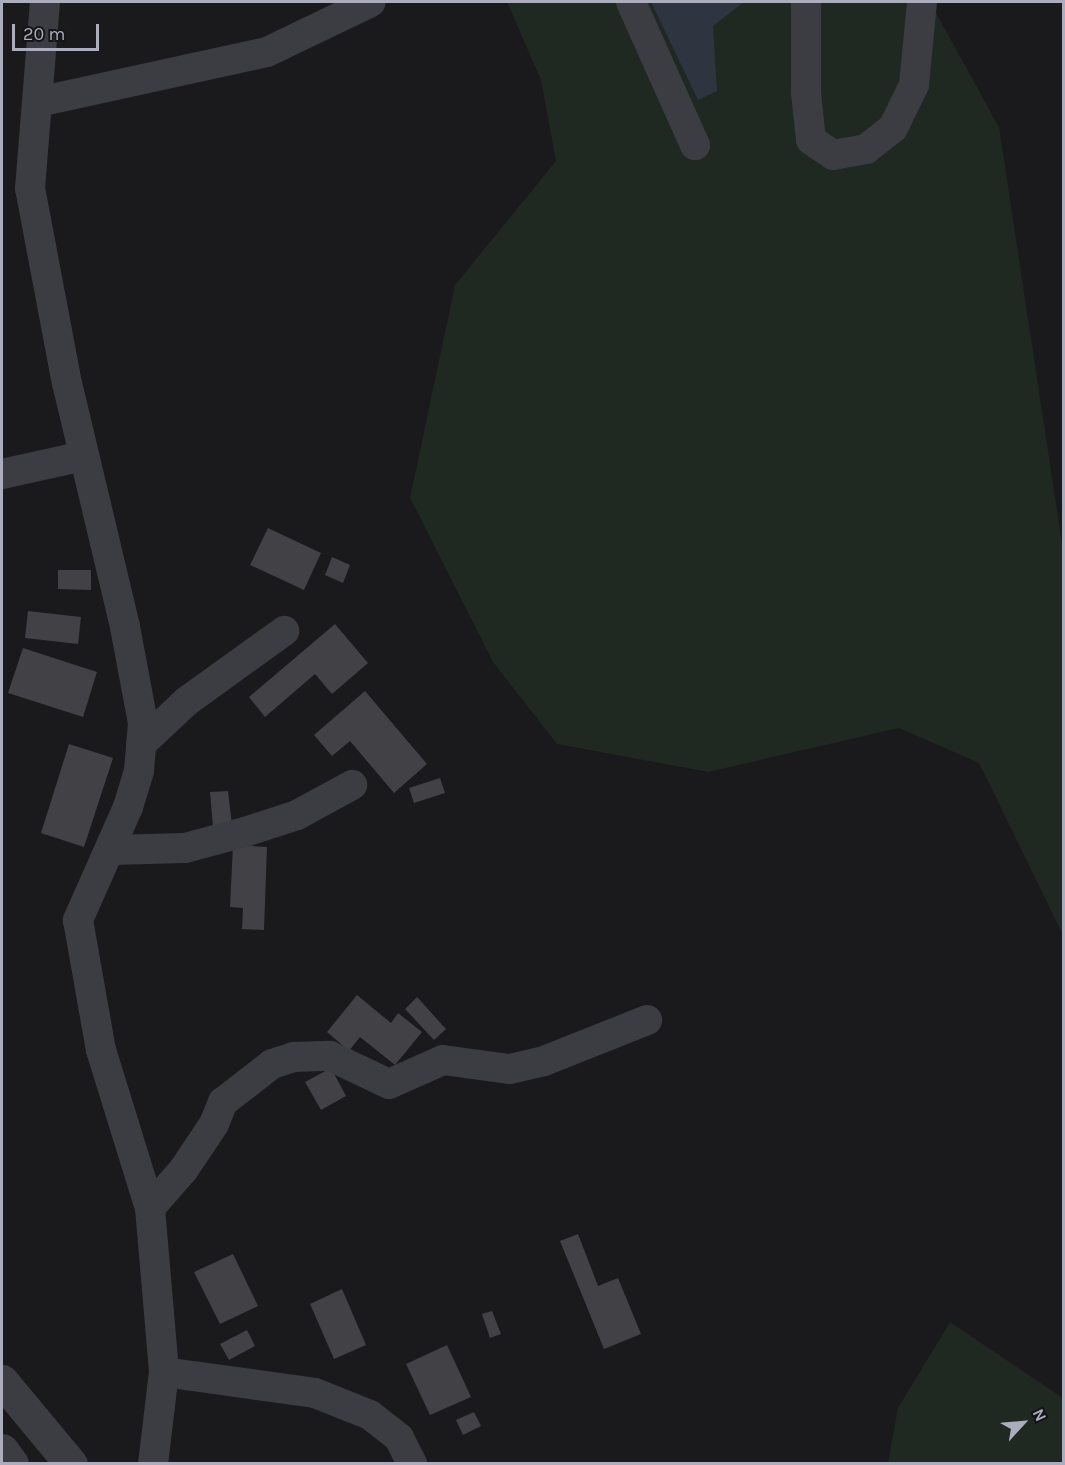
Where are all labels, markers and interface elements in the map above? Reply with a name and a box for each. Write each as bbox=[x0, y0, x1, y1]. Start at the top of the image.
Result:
scale bar bbox=[15, 12, 102, 50]
text: 20 m bbox=[23, 23, 65, 45]
north arrow bbox=[993, 1393, 1053, 1453]
text: N bbox=[1029, 1406, 1051, 1424]

